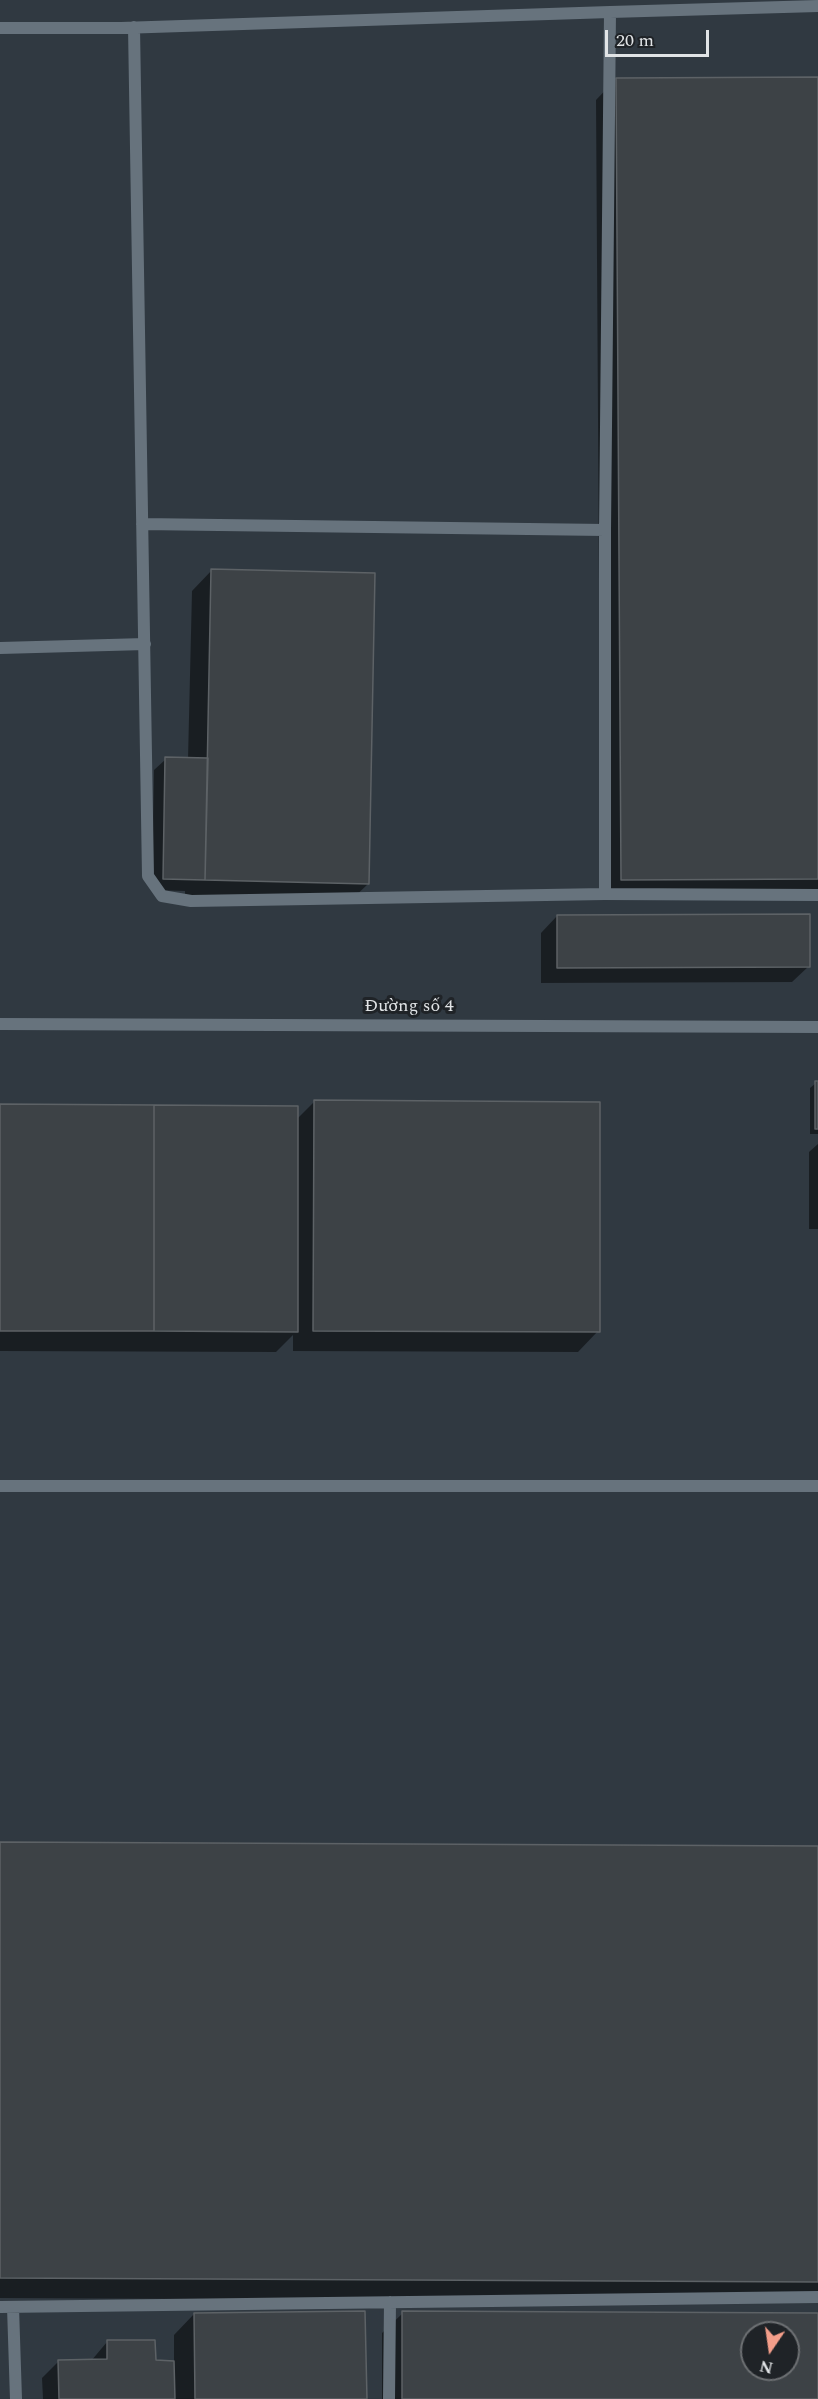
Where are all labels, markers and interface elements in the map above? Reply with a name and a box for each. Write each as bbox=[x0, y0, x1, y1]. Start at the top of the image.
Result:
scale bar bbox=[608, 18, 712, 56]
text: 20 m bbox=[616, 27, 654, 54]
street label: Đường số 4 bbox=[364, 996, 454, 1018]
north arrow bbox=[740, 2321, 800, 2381]
text: N bbox=[757, 2353, 775, 2380]

